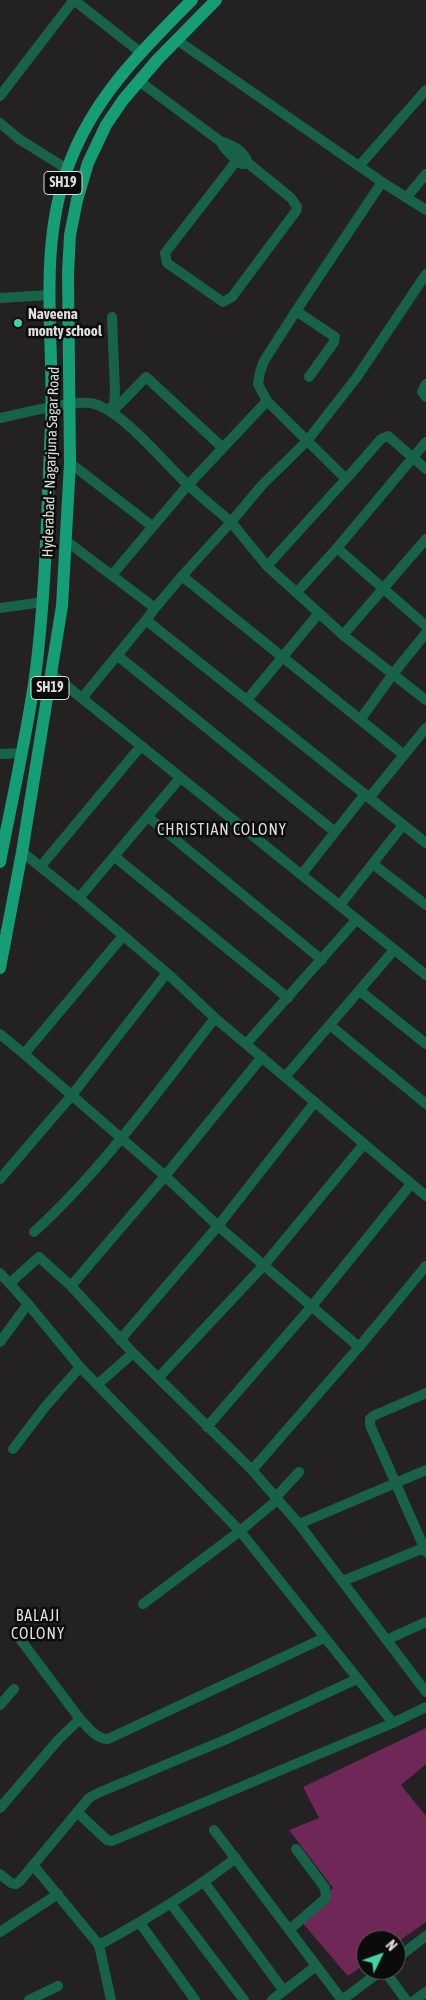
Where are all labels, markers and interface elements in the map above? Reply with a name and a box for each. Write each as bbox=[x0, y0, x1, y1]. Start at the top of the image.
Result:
road number: SH19 bbox=[44, 172, 82, 194]
place label: Naveena monty school bbox=[28, 305, 102, 340]
marker: Naveena monty school bbox=[12, 317, 24, 329]
street label: Hyderabad - Nagarjuna Sagar Road bbox=[39, 366, 63, 558]
road number: SH19 bbox=[31, 676, 69, 700]
district label: CHRISTIAN COLONY bbox=[155, 820, 289, 840]
district label: BALAJI COLONY bbox=[10, 1606, 66, 1644]
north arrow bbox=[356, 1930, 406, 1980]
text: N bbox=[383, 1937, 400, 1954]

